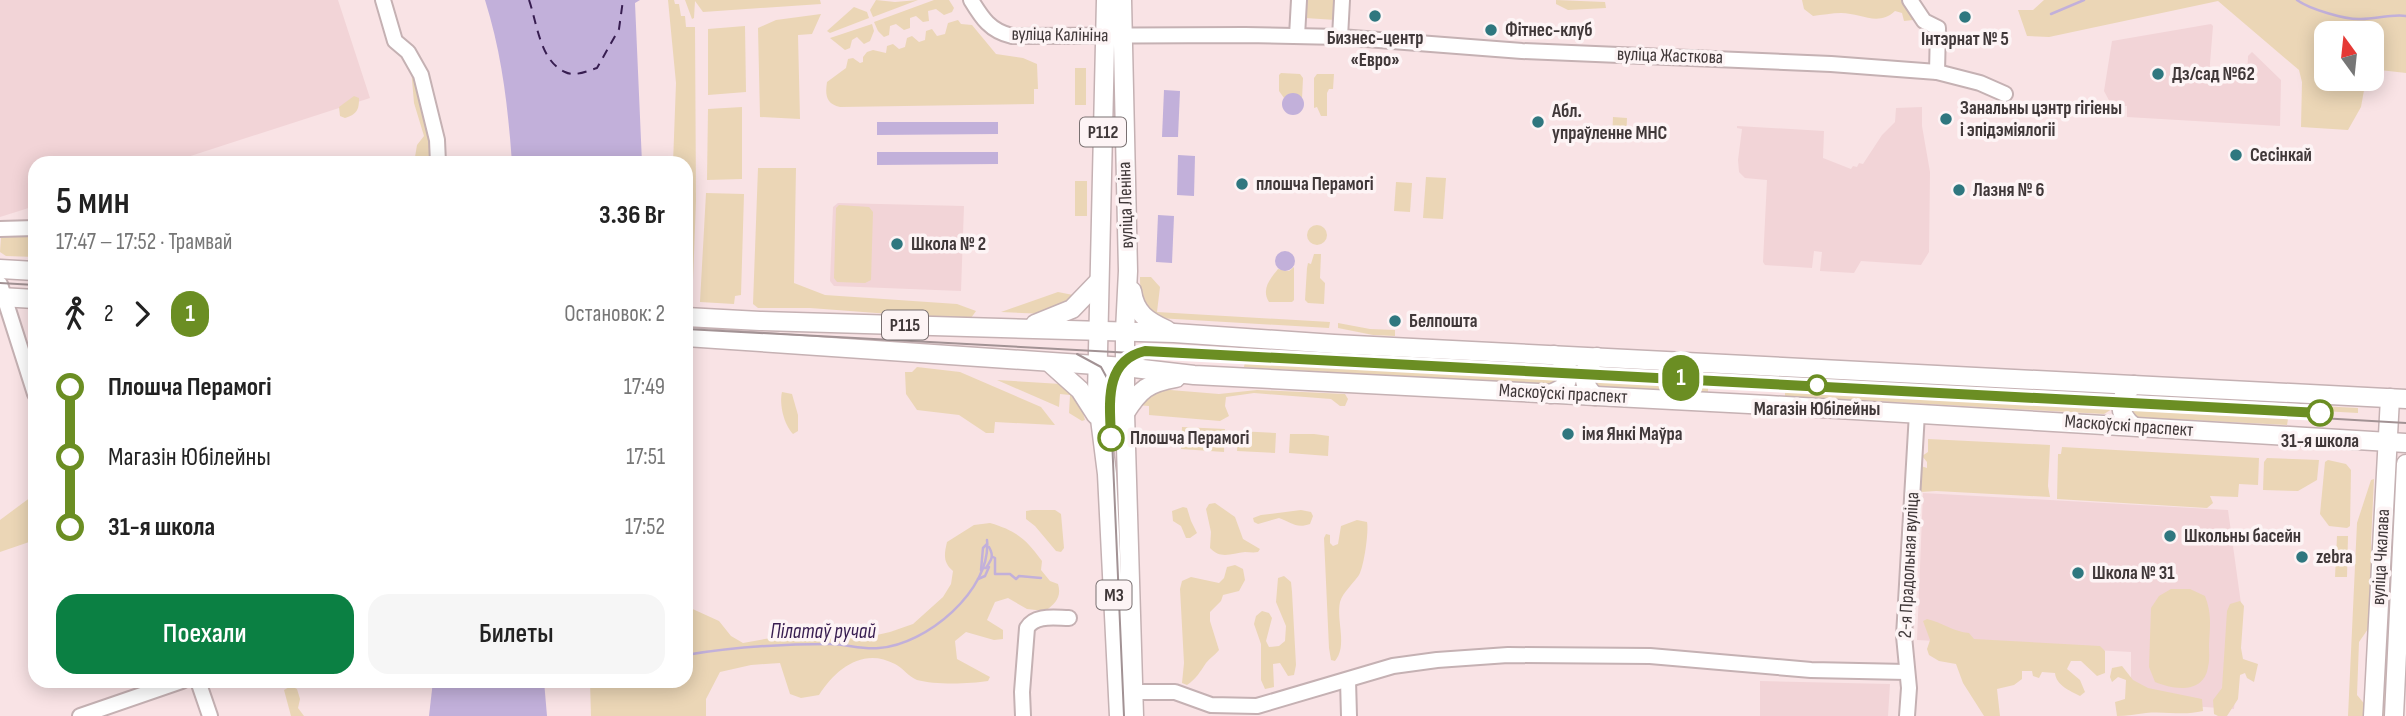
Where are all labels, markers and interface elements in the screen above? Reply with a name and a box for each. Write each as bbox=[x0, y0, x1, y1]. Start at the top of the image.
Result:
marker: Бизнес-центр «Евро» bbox=[1367, 8, 1383, 24]
marker: Інтэрнат № 5 bbox=[1957, 9, 1973, 25]
place label: Фітнес-клуб bbox=[1505, 19, 1593, 42]
north arrow bbox=[2314, 21, 2384, 91]
map controls bbox=[2314, 21, 2384, 91]
marker: Фітнес-клуб bbox=[1483, 22, 1499, 38]
street label: вуліца Калініна bbox=[1011, 23, 1109, 47]
place label: Бизнес-центр «Евро» bbox=[1327, 27, 1423, 72]
place label: Інтэрнат № 5 bbox=[1921, 28, 2009, 51]
street label: вуліца Жасткова bbox=[1616, 43, 1724, 69]
place label: Дз/сад №62 bbox=[2172, 63, 2255, 86]
marker: Дз/сад №62 bbox=[2150, 66, 2166, 82]
place label: Занальны цэнтр гігіены і эпідэміялогіі bbox=[1960, 97, 2122, 142]
place label: Абл. упраўленне МНС bbox=[1551, 100, 1668, 145]
marker: Занальны цэнтр гігіены і эпідэміялогіі bbox=[1938, 111, 1954, 127]
marker: Абл. упраўленне МНС bbox=[1530, 114, 1546, 130]
road number: Р112 bbox=[1080, 118, 1126, 146]
place label: Сесінкай bbox=[2250, 144, 2312, 167]
marker: Сесінкай bbox=[2228, 147, 2244, 163]
street label: вуліца Леніна bbox=[1113, 161, 1139, 249]
place label: плошча Перамогі bbox=[1256, 173, 1374, 196]
marker: плошча Перамогі bbox=[1234, 176, 1250, 192]
text: 5 мин bbox=[56, 179, 130, 224]
place label: Лазня № 6 bbox=[1973, 179, 2044, 202]
marker: Лазня № 6 bbox=[1951, 182, 1967, 198]
text: 3.36 Br bbox=[599, 200, 665, 231]
text: 17:47 – 17:52 · Трамвай bbox=[56, 228, 232, 256]
place label: Школа № 2 bbox=[911, 233, 986, 256]
marker: Школа № 2 bbox=[889, 236, 905, 252]
icon: walk bbox=[56, 295, 94, 333]
icon: forward bbox=[123, 295, 161, 333]
text: 1 bbox=[185, 299, 195, 328]
text: 2 bbox=[104, 300, 113, 328]
text: Остановок: 2 bbox=[564, 300, 665, 328]
road number: Р115 bbox=[882, 310, 928, 340]
place label: Белпошта bbox=[1409, 310, 1478, 333]
marker: Белпошта bbox=[1387, 313, 1403, 329]
line badge: 1 bbox=[1658, 355, 1704, 401]
text: 1 bbox=[1676, 363, 1686, 392]
text: Плошча Перамогі bbox=[108, 372, 271, 403]
text: 17:49 bbox=[624, 373, 665, 401]
marker: Магазін Юбілейны bbox=[1807, 375, 1827, 395]
street label: Маскоўскі праспект bbox=[1498, 379, 1629, 409]
place label: Магазін Юбілейны bbox=[1754, 398, 1880, 421]
marker: 31-я школа bbox=[2307, 400, 2333, 426]
street label: Маскоўскі праспект bbox=[2064, 410, 2195, 442]
place label: імя Янкі Маўра bbox=[1582, 423, 1683, 446]
marker: Плошча Перамогі bbox=[1098, 425, 1124, 451]
marker: імя Янкі Маўра bbox=[1560, 426, 1576, 442]
place label: Плошча Перамогі bbox=[1130, 427, 1250, 450]
place label: 31-я школа bbox=[2281, 430, 2359, 453]
text: Магазін Юбілейны bbox=[108, 442, 271, 473]
text: 17:51 bbox=[626, 443, 665, 471]
street label: 2-я Прадольная вуліца bbox=[1894, 491, 1924, 639]
street label: вуліца Чкалава bbox=[2367, 508, 2395, 606]
text: 31-я школа bbox=[108, 512, 215, 543]
text: 17:52 bbox=[625, 513, 665, 541]
place label: Школьны басейн bbox=[2184, 525, 2301, 548]
marker: Школьны басейн bbox=[2162, 528, 2178, 544]
place label: zebra bbox=[2316, 546, 2353, 569]
marker: zebra bbox=[2294, 549, 2310, 565]
place label: Школа № 31 bbox=[2092, 562, 2175, 585]
marker: Школа № 31 bbox=[2070, 565, 2086, 581]
road number: М3 bbox=[1096, 580, 1132, 610]
button: Поехали bbox=[56, 594, 354, 674]
button: Билеты bbox=[368, 594, 665, 674]
water label: Пілатаў ручай bbox=[770, 619, 876, 644]

